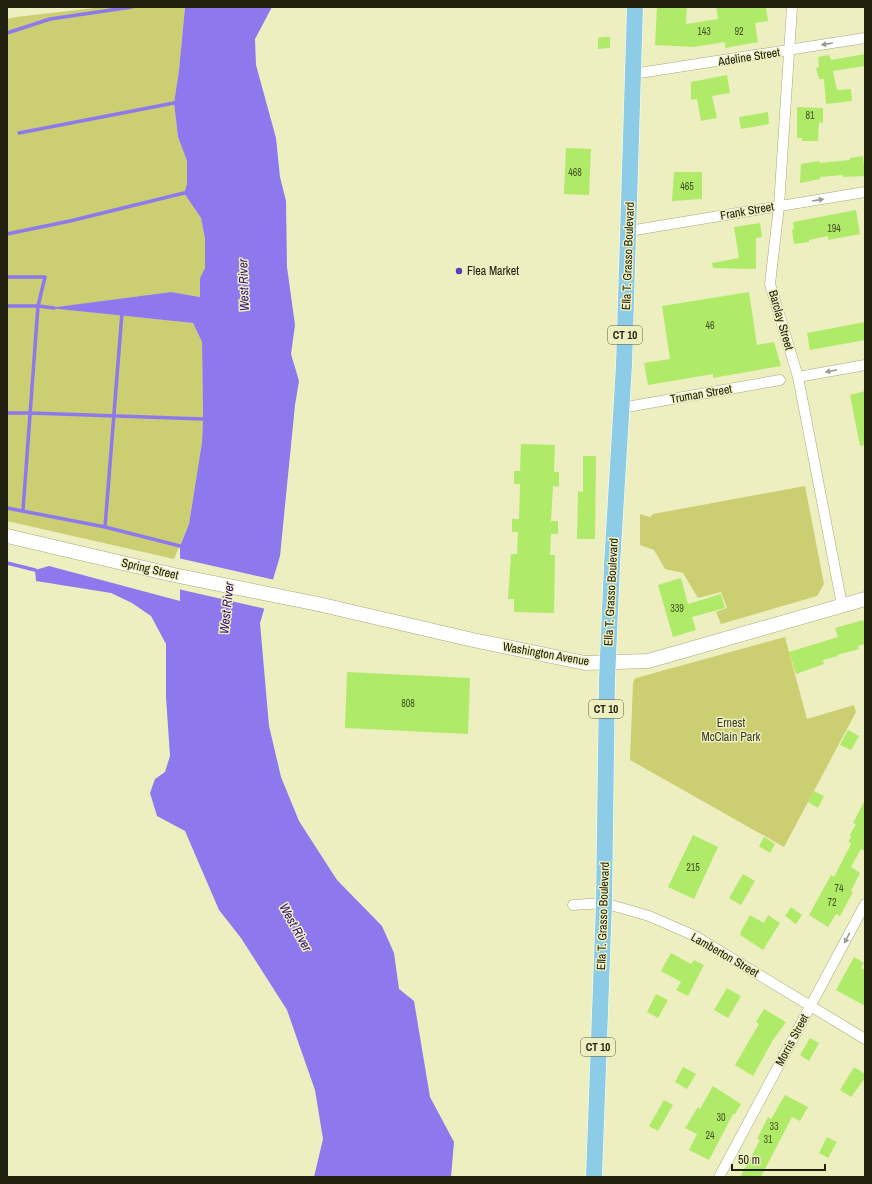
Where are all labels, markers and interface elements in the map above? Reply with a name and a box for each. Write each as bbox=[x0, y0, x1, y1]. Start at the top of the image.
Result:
house number: 143 bbox=[697, 25, 711, 38]
house number: 92 bbox=[734, 25, 744, 38]
one-way arrow bbox=[821, 42, 833, 48]
street label: Adeline Street bbox=[716, 44, 781, 70]
house number: 81 bbox=[805, 109, 815, 122]
house number: 468 bbox=[568, 166, 582, 179]
house number: 465 bbox=[680, 180, 694, 193]
one-way arrow bbox=[812, 197, 824, 203]
street label: Frank Street bbox=[719, 198, 775, 224]
street label: Ella T. Grasso Boulevard bbox=[618, 202, 638, 310]
house number: 194 bbox=[827, 222, 841, 235]
water label: West River bbox=[234, 258, 253, 312]
place label: Flea Market bbox=[467, 263, 519, 279]
marker: Flea Market bbox=[454, 266, 464, 276]
street label: Barclay Street bbox=[765, 288, 797, 352]
house number: 46 bbox=[705, 319, 715, 332]
road number: CT 10 bbox=[608, 326, 642, 344]
one-way arrow bbox=[825, 368, 838, 374]
street label: Truman Street bbox=[669, 381, 733, 407]
street label: Ella T. Grasso Boulevard bbox=[600, 538, 622, 646]
street label: Spring Street bbox=[120, 555, 180, 583]
water label: West River bbox=[215, 581, 238, 635]
house number: 339 bbox=[670, 602, 684, 615]
street label: Washington Avenue bbox=[501, 639, 591, 669]
house number: 808 bbox=[401, 697, 415, 710]
road number: CT 10 bbox=[589, 700, 623, 718]
park label: Ernest McClain Park bbox=[701, 715, 761, 745]
house number: 215 bbox=[686, 861, 700, 874]
street label: Ella T. Grasso Boulevard bbox=[593, 862, 613, 970]
house number: 74 bbox=[834, 882, 844, 895]
house number: 72 bbox=[827, 896, 837, 909]
water label: West River bbox=[275, 900, 316, 955]
street label: Lamberton Street bbox=[688, 929, 762, 981]
one-way arrow bbox=[843, 933, 850, 944]
street label: Morris Street bbox=[772, 1011, 813, 1069]
road number: CT 10 bbox=[581, 1038, 615, 1056]
house number: 30 bbox=[716, 1111, 726, 1124]
house number: 33 bbox=[769, 1120, 779, 1133]
house number: 24 bbox=[705, 1129, 715, 1142]
house number: 31 bbox=[763, 1133, 773, 1146]
scale bar bbox=[732, 1146, 825, 1172]
text: 50 m bbox=[738, 1152, 760, 1168]

